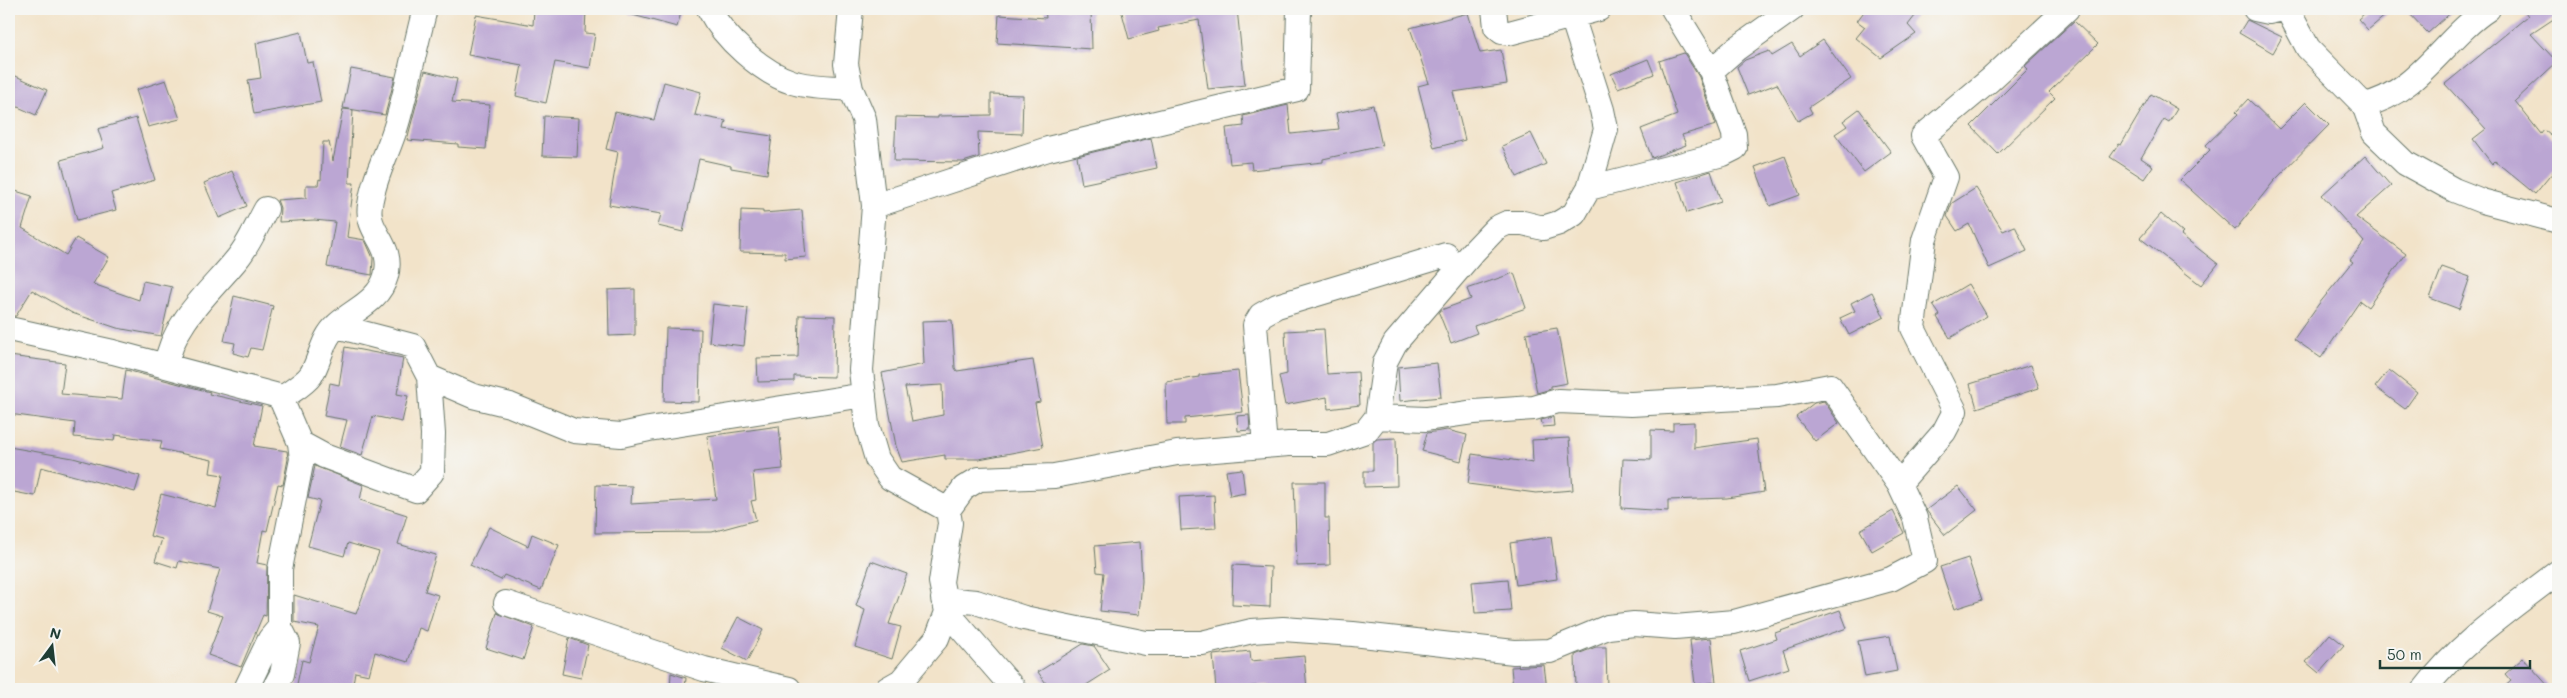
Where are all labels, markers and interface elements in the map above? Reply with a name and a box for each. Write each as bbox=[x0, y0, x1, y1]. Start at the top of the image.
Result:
north arrow bbox=[28, 620, 78, 670]
text: N bbox=[48, 622, 63, 644]
scale bar bbox=[2380, 638, 2530, 670]
text: 50 m bbox=[2387, 644, 2422, 664]

